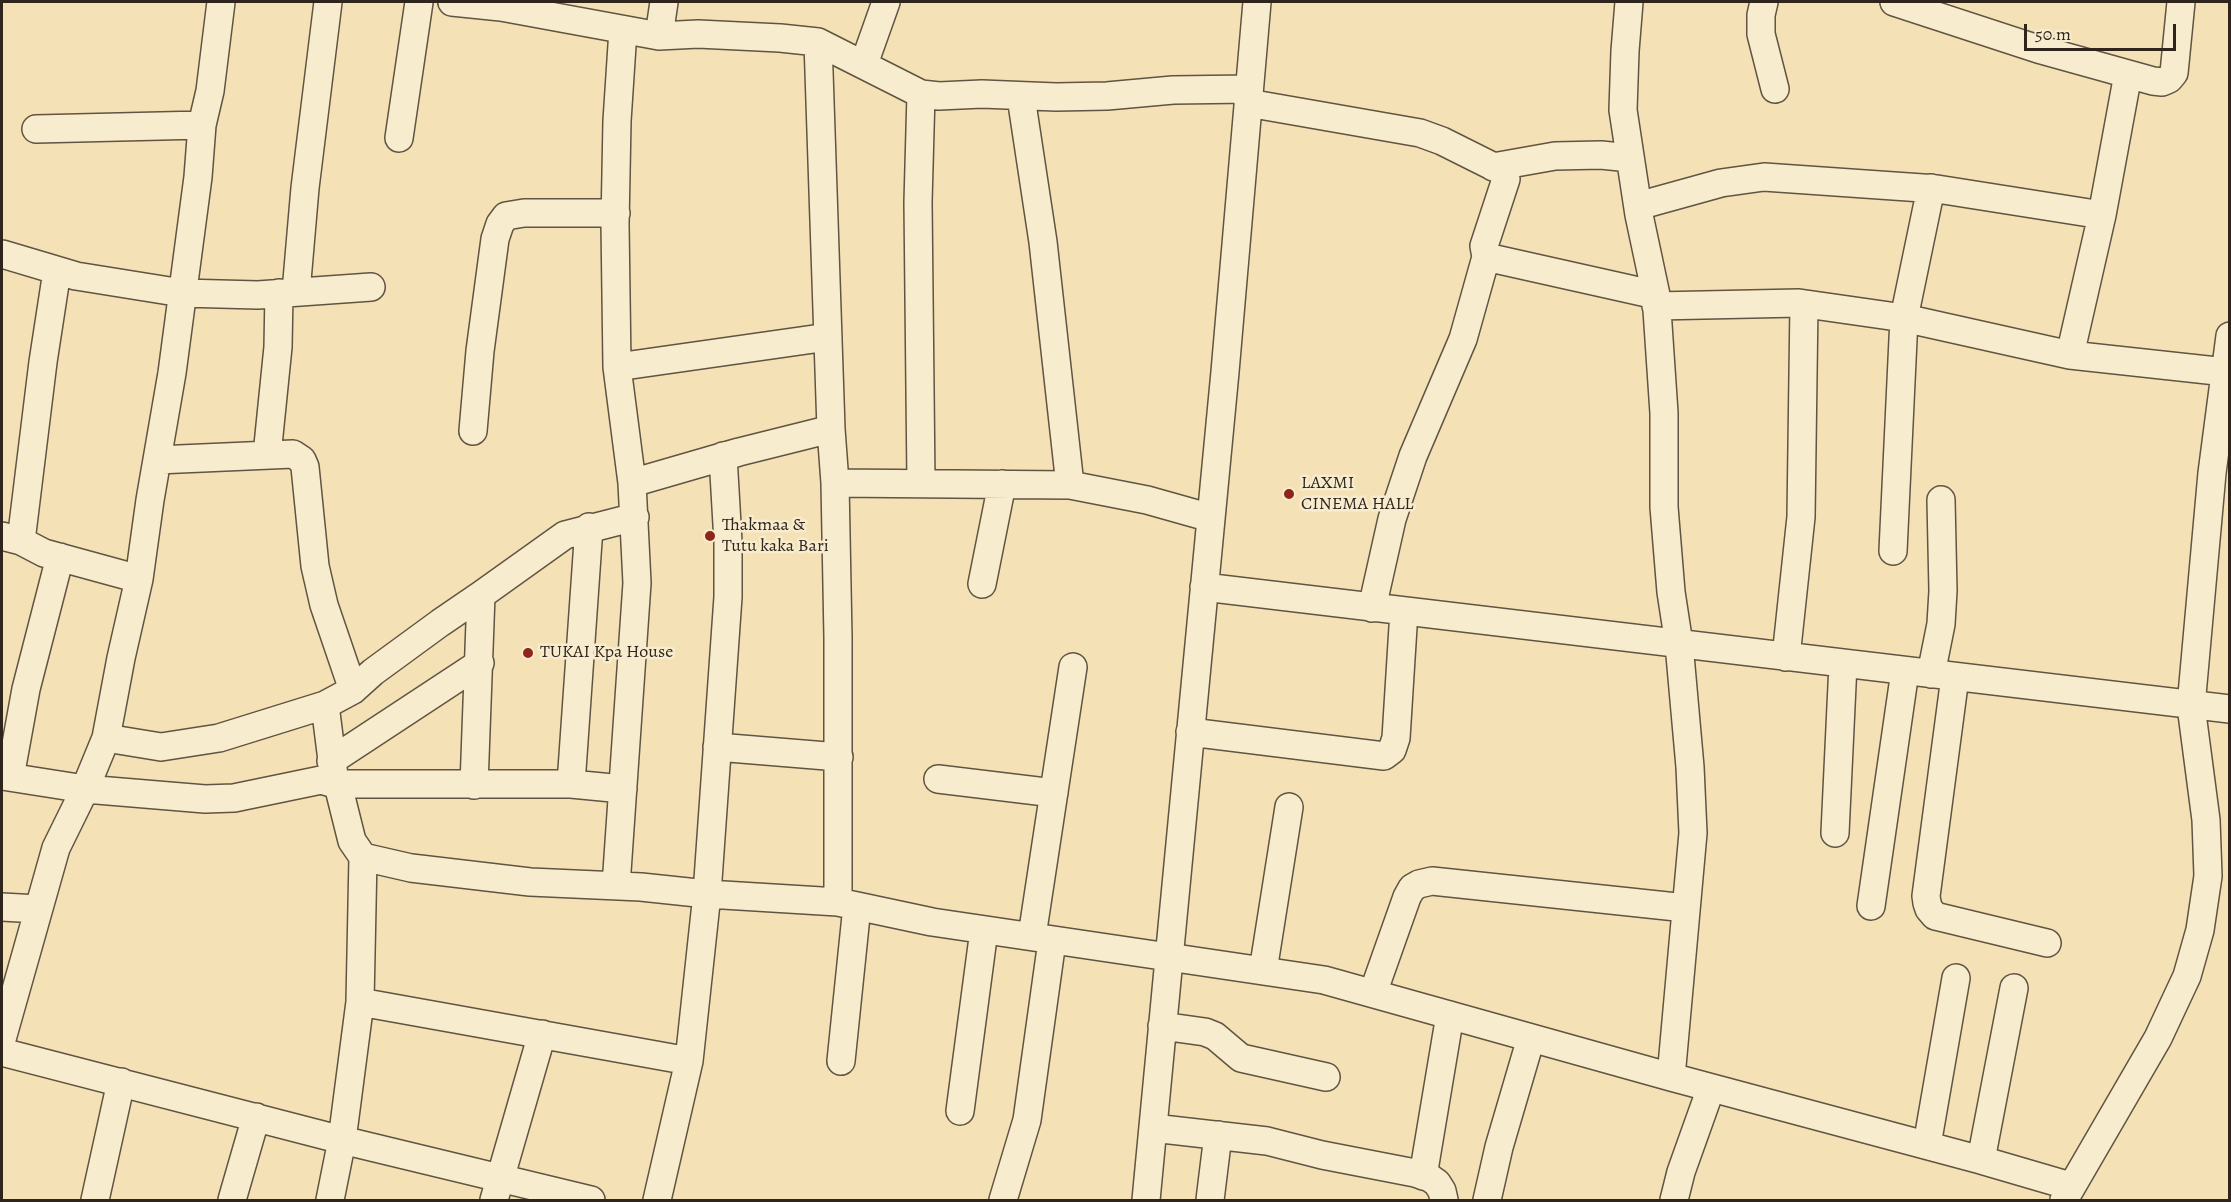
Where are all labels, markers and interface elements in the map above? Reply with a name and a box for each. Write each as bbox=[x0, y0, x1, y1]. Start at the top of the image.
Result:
scale bar bbox=[2027, 12, 2178, 50]
text: 50 m bbox=[2035, 22, 2071, 46]
place label: LAXMI CINEMA HALL bbox=[1301, 473, 1413, 516]
marker: LAXMI CINEMA HALL bbox=[1282, 487, 1296, 501]
place label: Thakmaa & Tutu kaka Bari bbox=[722, 515, 829, 558]
marker: Thakmaa & Tutu kaka Bari bbox=[703, 529, 717, 543]
place label: TUKAI Kpa House bbox=[540, 642, 673, 664]
marker: TUKAI Kpa House bbox=[521, 646, 535, 660]

